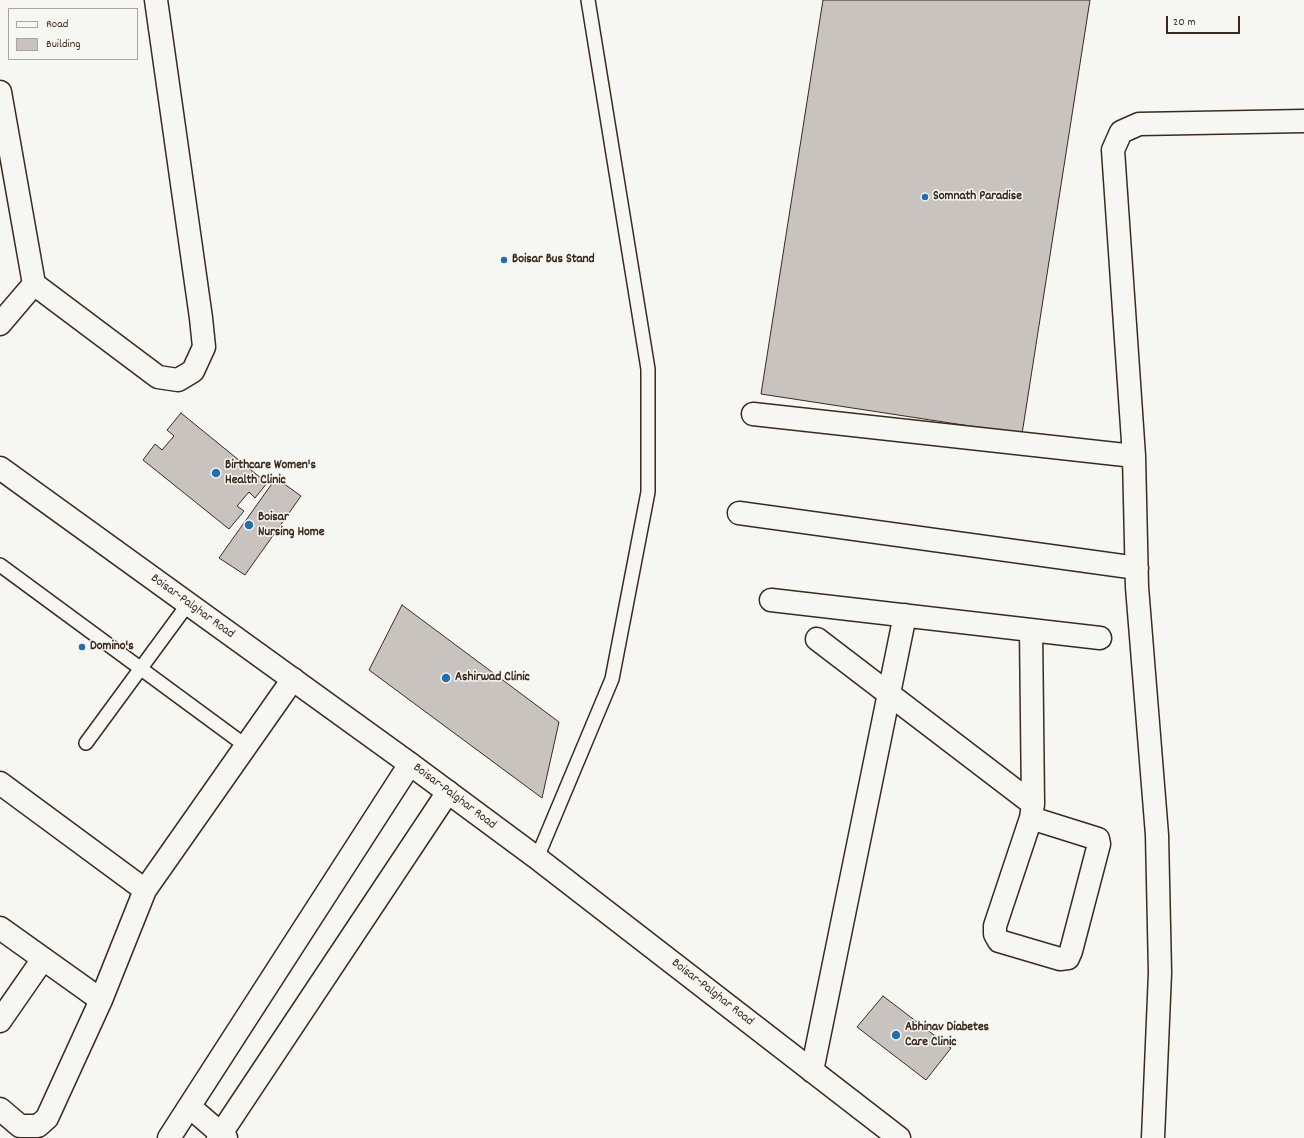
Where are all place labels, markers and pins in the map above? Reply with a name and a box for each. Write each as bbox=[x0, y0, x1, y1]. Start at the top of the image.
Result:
place label: Somnath Paradise bbox=[933, 189, 1022, 205]
marker: Somnath Paradise bbox=[920, 192, 930, 202]
place label: Boisar Bus Stand bbox=[512, 252, 595, 268]
marker: Boisar Bus Stand bbox=[499, 255, 509, 265]
place label: Birthcare Women's Health Clinic bbox=[225, 458, 316, 489]
marker: Birthcare Women's Health Clinic bbox=[210, 467, 222, 479]
place label: Boisar Nursing Home bbox=[258, 510, 324, 541]
marker: Boisar Nursing Home bbox=[243, 519, 255, 531]
place label: Domino's bbox=[90, 639, 134, 655]
marker: Domino's bbox=[77, 642, 87, 652]
place label: Ashirwad Clinic bbox=[455, 670, 530, 686]
marker: Ashirwad Clinic bbox=[440, 672, 452, 684]
place label: Abhinav Diabetes Care Clinic bbox=[905, 1020, 989, 1051]
marker: Abhinav Diabetes Care Clinic bbox=[890, 1029, 902, 1041]

